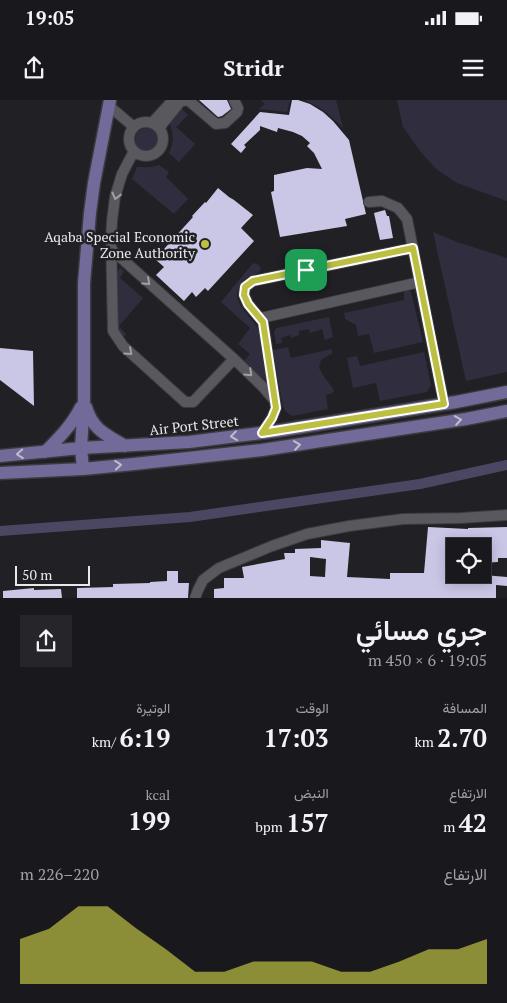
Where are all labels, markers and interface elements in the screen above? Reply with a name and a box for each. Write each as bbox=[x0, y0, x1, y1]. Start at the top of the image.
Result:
text: 19:05 bbox=[25, 5, 74, 30]
text: Stridr bbox=[223, 53, 284, 82]
icon: share bbox=[20, 54, 48, 82]
icon: menu bbox=[459, 54, 487, 82]
one-way arrow bbox=[111, 191, 122, 200]
place label: Aqaba Special Economic Zone Authority bbox=[44, 227, 196, 262]
marker: Aqaba Special Economic Zone Authority bbox=[199, 238, 211, 250]
pin bbox=[285, 249, 327, 291]
icon: arrive bbox=[292, 256, 320, 284]
one-way arrow bbox=[142, 276, 151, 285]
one-way arrow bbox=[124, 346, 133, 355]
one-way arrow bbox=[243, 367, 252, 376]
street label: Air Port Street bbox=[148, 411, 240, 439]
one-way arrow bbox=[454, 416, 462, 426]
one-way arrow bbox=[230, 430, 238, 441]
one-way arrow bbox=[294, 440, 302, 451]
one-way arrow bbox=[16, 449, 24, 460]
one-way arrow bbox=[115, 460, 123, 471]
map controls bbox=[446, 538, 491, 583]
button: locate bbox=[446, 538, 491, 583]
scale bar bbox=[15, 563, 90, 586]
text: 50 m bbox=[22, 565, 52, 584]
text: جري مسائي bbox=[356, 611, 487, 648]
button: share bbox=[20, 615, 72, 667]
text: 19:05 · 6 × 450 m bbox=[368, 649, 487, 671]
text: الوتيرة bbox=[136, 698, 170, 717]
text: الوقت bbox=[296, 698, 329, 717]
text: المسافة bbox=[443, 698, 487, 717]
text: 6:19 bbox=[119, 721, 170, 754]
text: 17:03 bbox=[264, 721, 329, 754]
text: 2.70 bbox=[437, 721, 487, 754]
text: /km bbox=[92, 732, 119, 751]
text: km bbox=[415, 732, 437, 751]
text: النبض bbox=[294, 783, 329, 802]
text: الارتفاع bbox=[449, 783, 487, 802]
text: kcal bbox=[145, 785, 170, 804]
text: 199 bbox=[128, 804, 170, 837]
text: 157 bbox=[286, 806, 329, 839]
text: 42 bbox=[459, 806, 487, 839]
text: bpm bbox=[255, 817, 286, 836]
text: m bbox=[443, 817, 459, 836]
text: 220–226 m bbox=[20, 863, 99, 885]
text: الارتفاع bbox=[444, 863, 487, 885]

